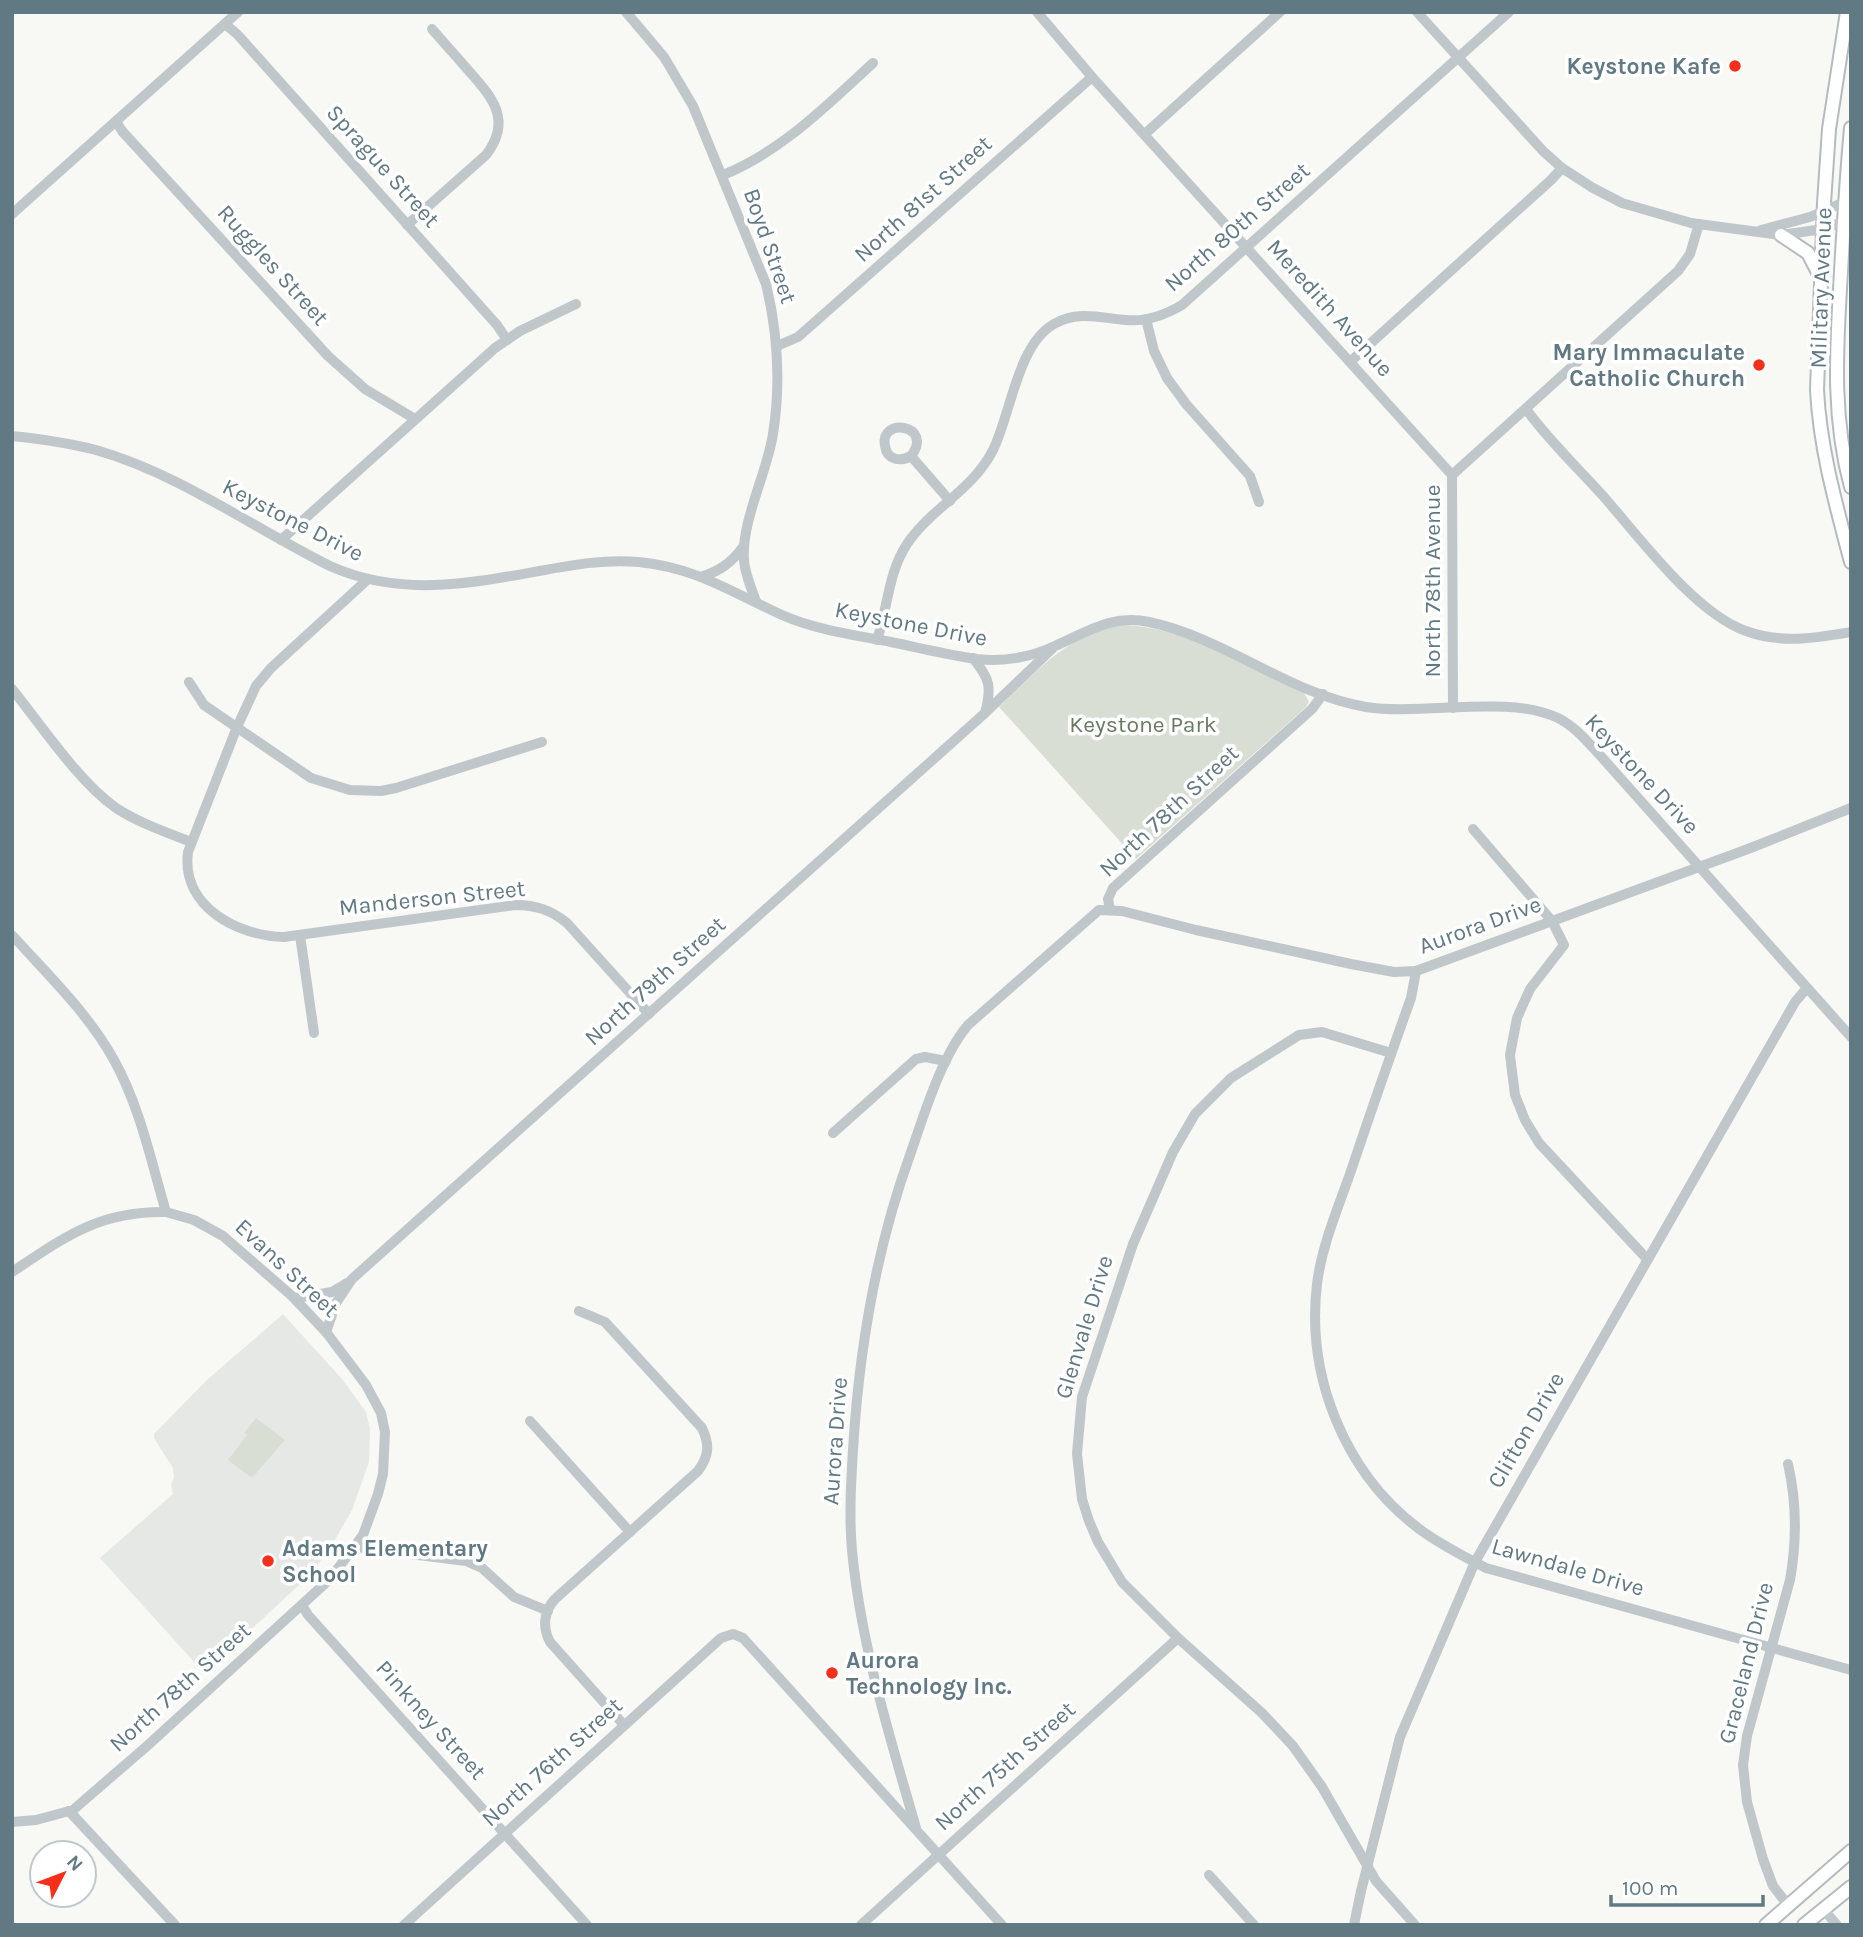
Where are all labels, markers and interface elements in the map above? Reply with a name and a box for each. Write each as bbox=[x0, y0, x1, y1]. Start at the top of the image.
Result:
place label: Keystone Kafe bbox=[1566, 53, 1721, 80]
marker: Keystone Kafe bbox=[1727, 58, 1743, 74]
street label: Sprague Street bbox=[321, 99, 445, 233]
street label: North 81st Street bbox=[849, 130, 998, 268]
street label: North 80th Street bbox=[1159, 156, 1315, 297]
street label: Boyd Street bbox=[738, 185, 802, 307]
street label: Ruggles Street bbox=[212, 199, 334, 331]
street label: Military Avenue bbox=[1805, 207, 1837, 369]
street label: Meredith Avenue bbox=[1261, 234, 1399, 382]
place label: Mary Immaculate Catholic Church bbox=[1553, 339, 1745, 392]
marker: Mary Immaculate Catholic Church bbox=[1751, 357, 1767, 373]
street label: Keystone Drive bbox=[218, 473, 368, 567]
street label: North 78th Avenue bbox=[1419, 484, 1446, 678]
street label: Keystone Drive bbox=[833, 596, 989, 652]
street label: Keystone Drive bbox=[1579, 708, 1705, 840]
park label: Keystone Park bbox=[1069, 711, 1217, 738]
street label: North 78th Street bbox=[1094, 739, 1245, 882]
street label: Manderson Street bbox=[338, 875, 527, 921]
street label: Aurora Drive bbox=[1415, 890, 1545, 960]
street label: North 79th Street bbox=[579, 911, 731, 1051]
street label: Evans Street bbox=[230, 1213, 345, 1323]
street label: Glenvale Drive bbox=[1049, 1252, 1119, 1402]
street label: Clifton Drive bbox=[1482, 1367, 1570, 1493]
street label: Aurora Drive bbox=[817, 1376, 853, 1506]
street label: Lawndale Drive bbox=[1488, 1532, 1648, 1602]
place label: Adams Elementary School bbox=[282, 1535, 488, 1588]
marker: Adams Elementary School bbox=[260, 1553, 276, 1569]
street label: Graceland Drive bbox=[1713, 1580, 1779, 1746]
street label: North 78th Street bbox=[104, 1616, 256, 1757]
place label: Aurora Technology Inc. bbox=[846, 1647, 1012, 1700]
street label: Pinkney Street bbox=[370, 1655, 492, 1786]
marker: Aurora Technology Inc. bbox=[824, 1665, 840, 1681]
street label: North 76th Street bbox=[476, 1692, 628, 1832]
street label: North 75th Street bbox=[929, 1696, 1081, 1836]
north arrow bbox=[28, 1839, 98, 1909]
text: N bbox=[62, 1851, 88, 1876]
scale bar bbox=[1611, 1864, 1763, 1908]
text: 100 m bbox=[1622, 1876, 1679, 1900]

